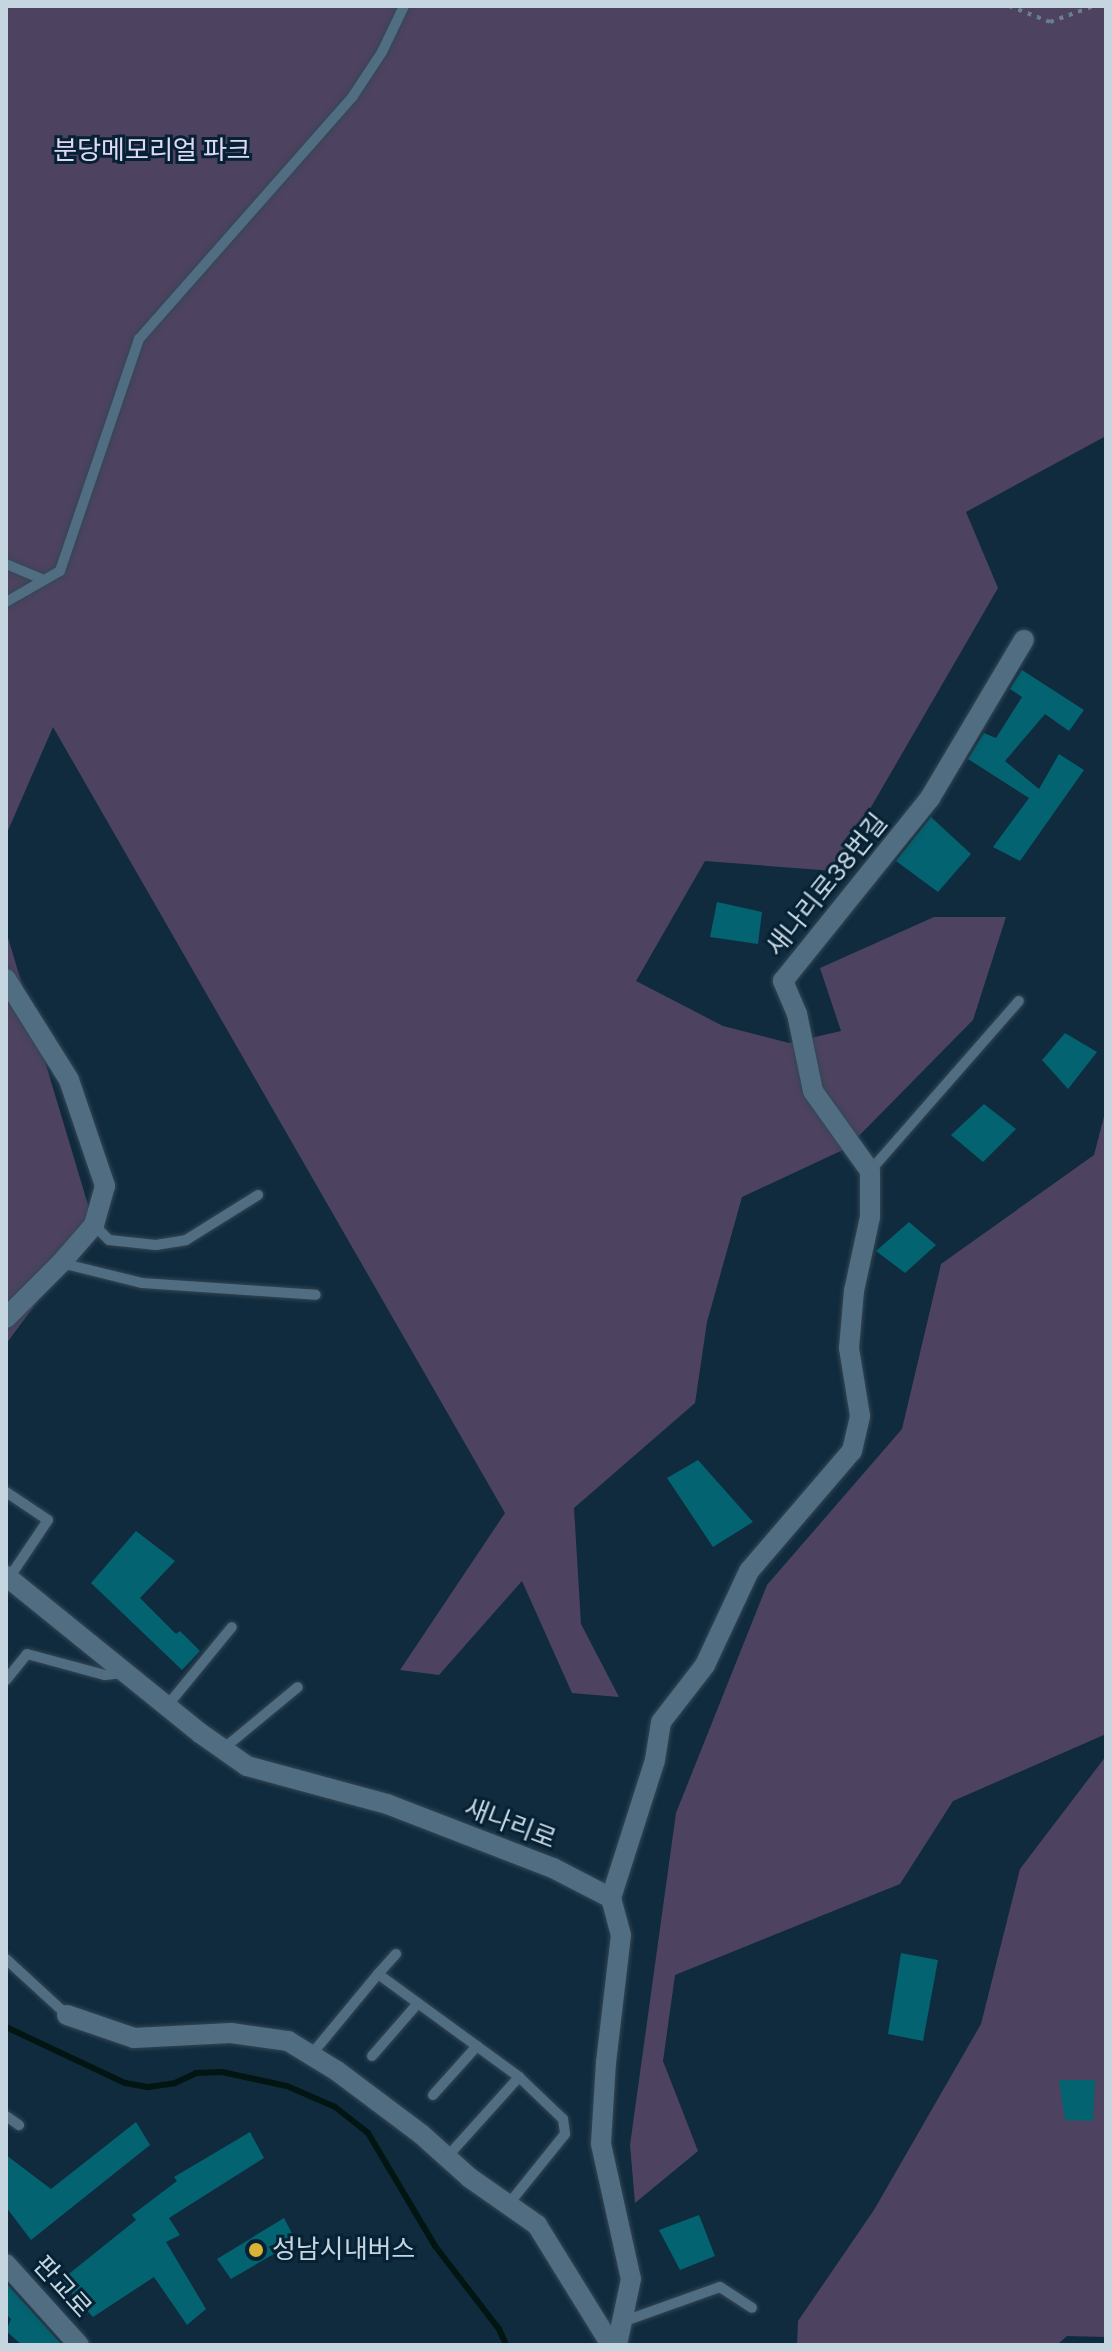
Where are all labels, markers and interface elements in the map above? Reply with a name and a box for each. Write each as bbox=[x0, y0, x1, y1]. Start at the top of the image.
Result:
park label: 분당메모리얼 파크 bbox=[53, 135, 251, 167]
street label: 새나리로38번길 bbox=[760, 807, 894, 963]
street label: 새나리로 bbox=[460, 1792, 560, 1856]
place label: 성남시내버스 bbox=[272, 2234, 416, 2266]
marker: 성남시내버스 bbox=[247, 2241, 265, 2259]
street label: 판교로 bbox=[26, 2250, 98, 2324]

